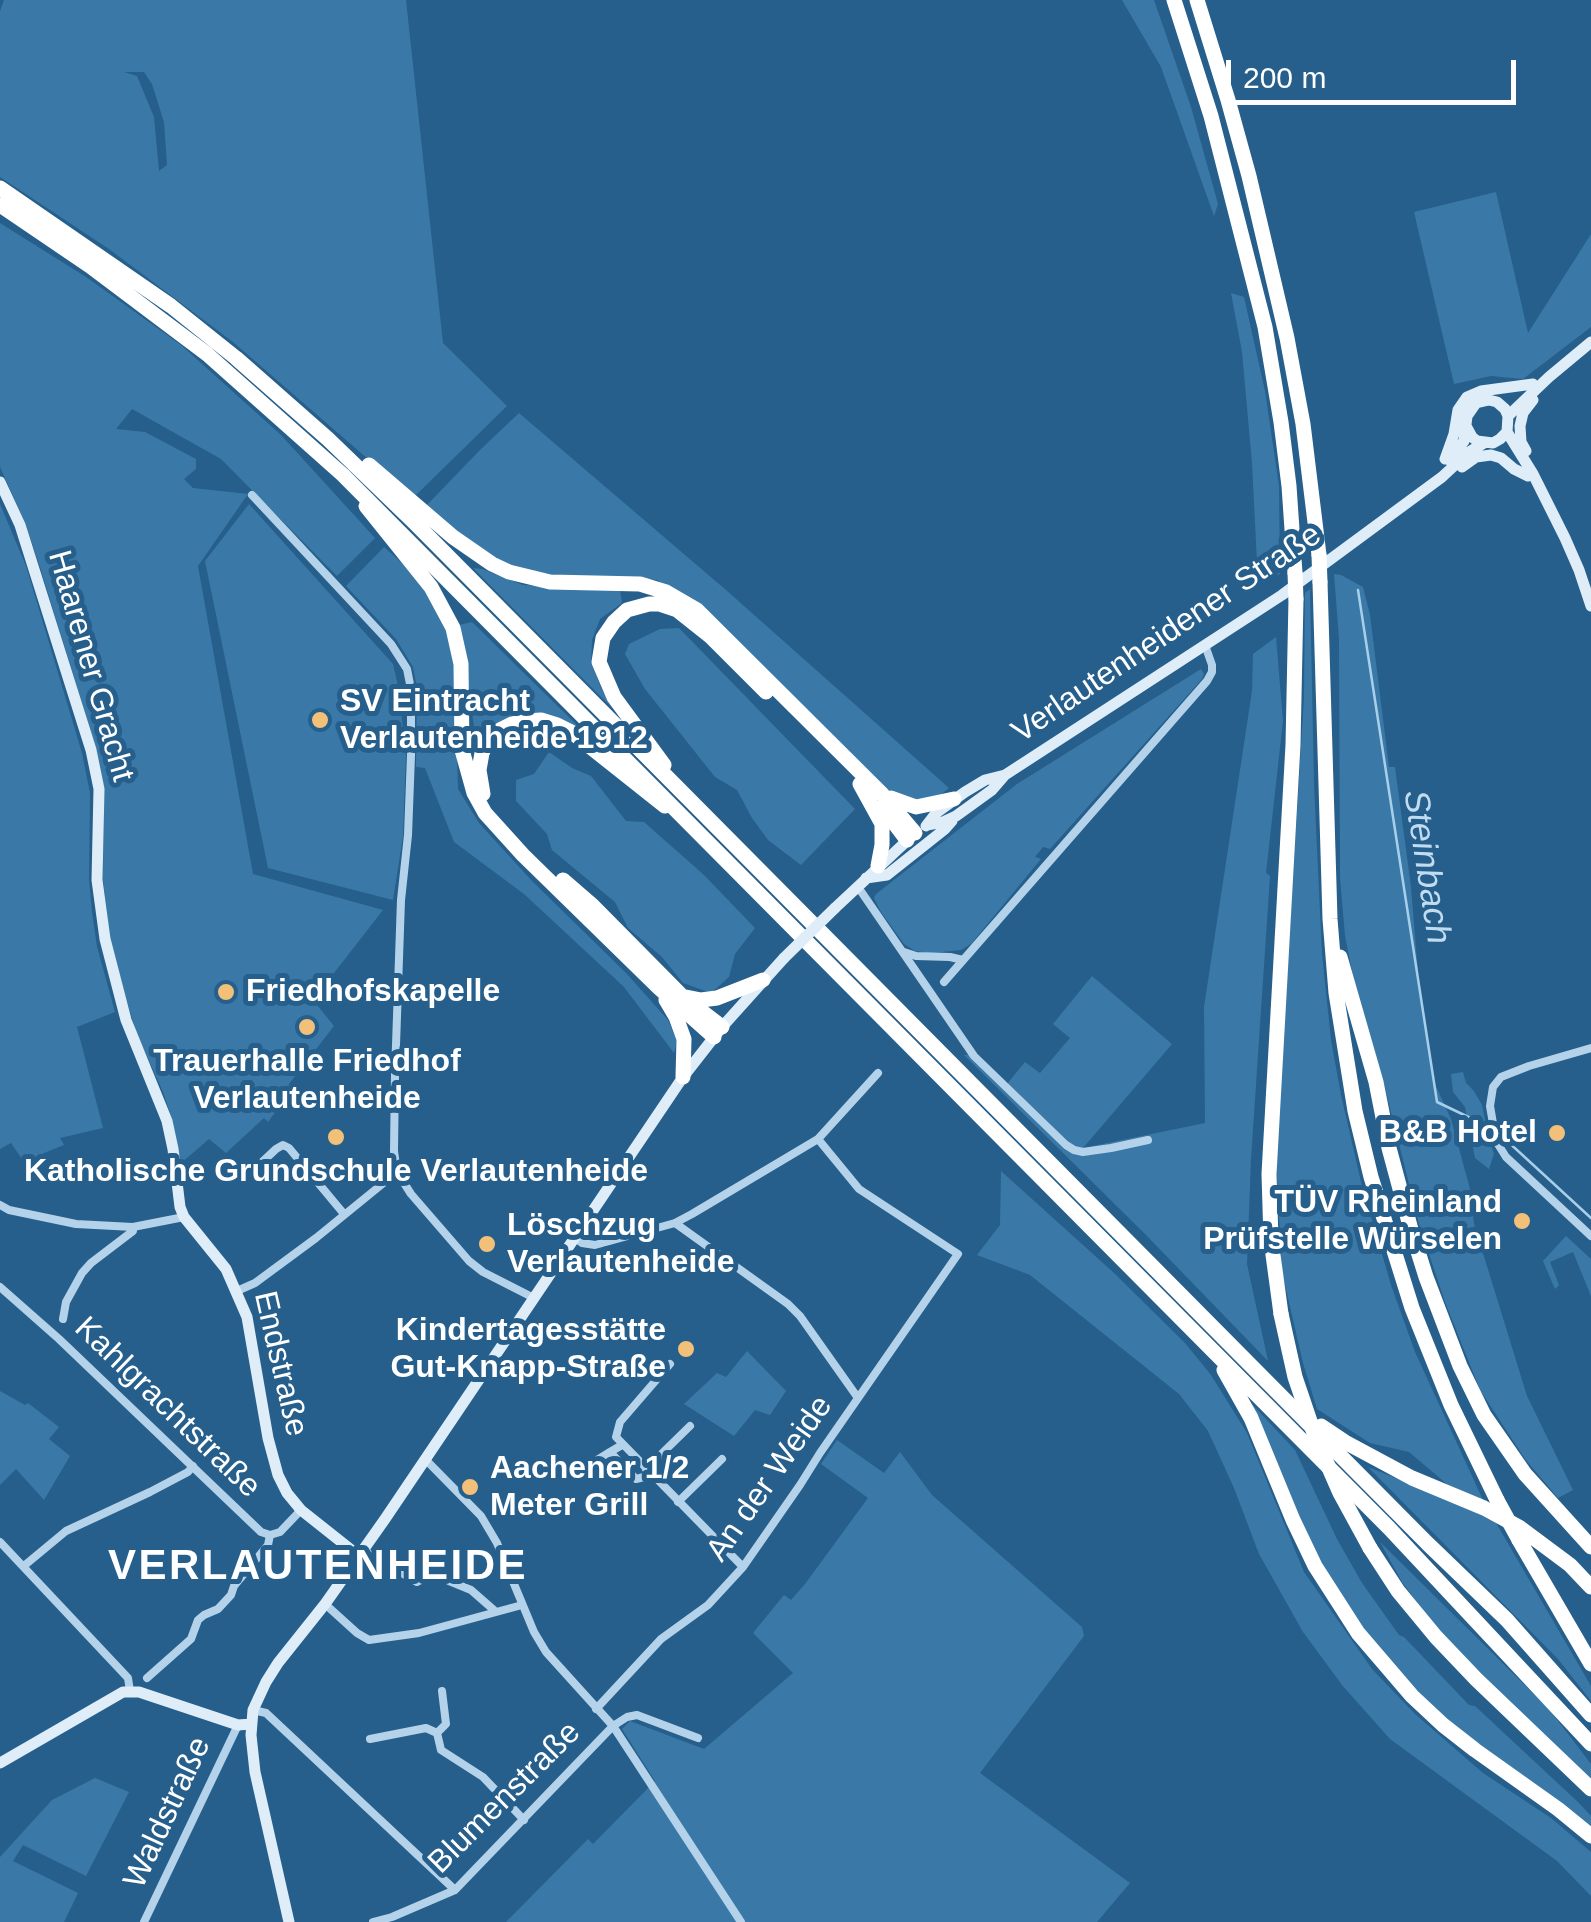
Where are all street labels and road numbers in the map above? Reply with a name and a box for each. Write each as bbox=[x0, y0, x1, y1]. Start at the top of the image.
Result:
street label: Verlautenheidener Straße bbox=[1005, 516, 1329, 752]
street label: Haarener Gracht bbox=[39, 546, 141, 786]
street label: Endstraße bbox=[245, 1288, 315, 1440]
street label: Kahlgrachtstraße bbox=[66, 1310, 268, 1506]
street label: An der Weide bbox=[699, 1389, 841, 1569]
street label: Blumenstraße bbox=[421, 1714, 589, 1882]
street label: Waldstraße bbox=[116, 1731, 220, 1895]

